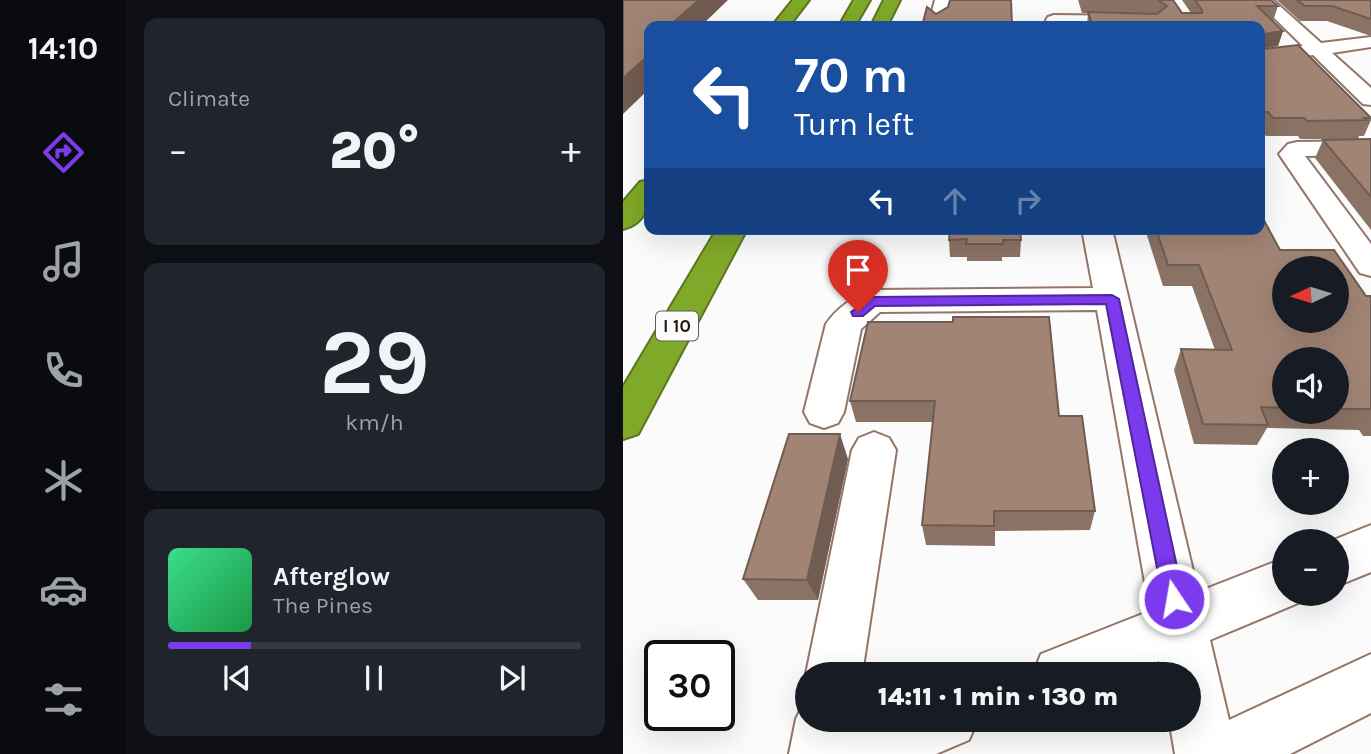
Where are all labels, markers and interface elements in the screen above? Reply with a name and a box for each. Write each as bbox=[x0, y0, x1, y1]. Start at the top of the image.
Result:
text: 14:10 bbox=[28, 30, 98, 67]
text: 70 m bbox=[794, 47, 908, 104]
icon: left bbox=[679, 49, 770, 140]
text: Climate bbox=[168, 85, 250, 112]
text: Turn left bbox=[794, 106, 914, 143]
text: 20° bbox=[329, 120, 420, 181]
icon: directions bbox=[39, 128, 88, 177]
text: − bbox=[168, 128, 188, 173]
text: + bbox=[561, 128, 581, 173]
icon: left bbox=[863, 182, 901, 220]
icon: ahead bbox=[936, 182, 974, 220]
icon: right bbox=[1009, 182, 1047, 220]
icon: music bbox=[39, 237, 88, 286]
pin bbox=[828, 240, 888, 312]
icon: arrive bbox=[839, 251, 877, 289]
north arrow bbox=[1272, 256, 1349, 332]
map controls bbox=[1272, 256, 1349, 606]
text: 29 bbox=[319, 310, 430, 416]
road number: I 10 bbox=[656, 312, 698, 340]
icon: phone bbox=[39, 346, 88, 395]
button: sound bbox=[1272, 347, 1349, 424]
text: km/h bbox=[345, 409, 404, 436]
button: + bbox=[1272, 438, 1349, 515]
icon: climate bbox=[39, 456, 88, 505]
button: − bbox=[1272, 529, 1349, 606]
text: Afterglow bbox=[273, 561, 390, 592]
position arrow bbox=[1137, 562, 1211, 636]
icon: car bbox=[39, 565, 88, 614]
text: The Pines bbox=[273, 592, 373, 619]
speed limit sign: 30 bbox=[644, 640, 735, 731]
icon: previous bbox=[218, 659, 256, 697]
icon: pause bbox=[355, 659, 393, 697]
icon: next bbox=[493, 659, 531, 697]
icon: filters bbox=[39, 675, 88, 724]
text: 14:11 · 1 min · 130 m bbox=[878, 681, 1118, 712]

